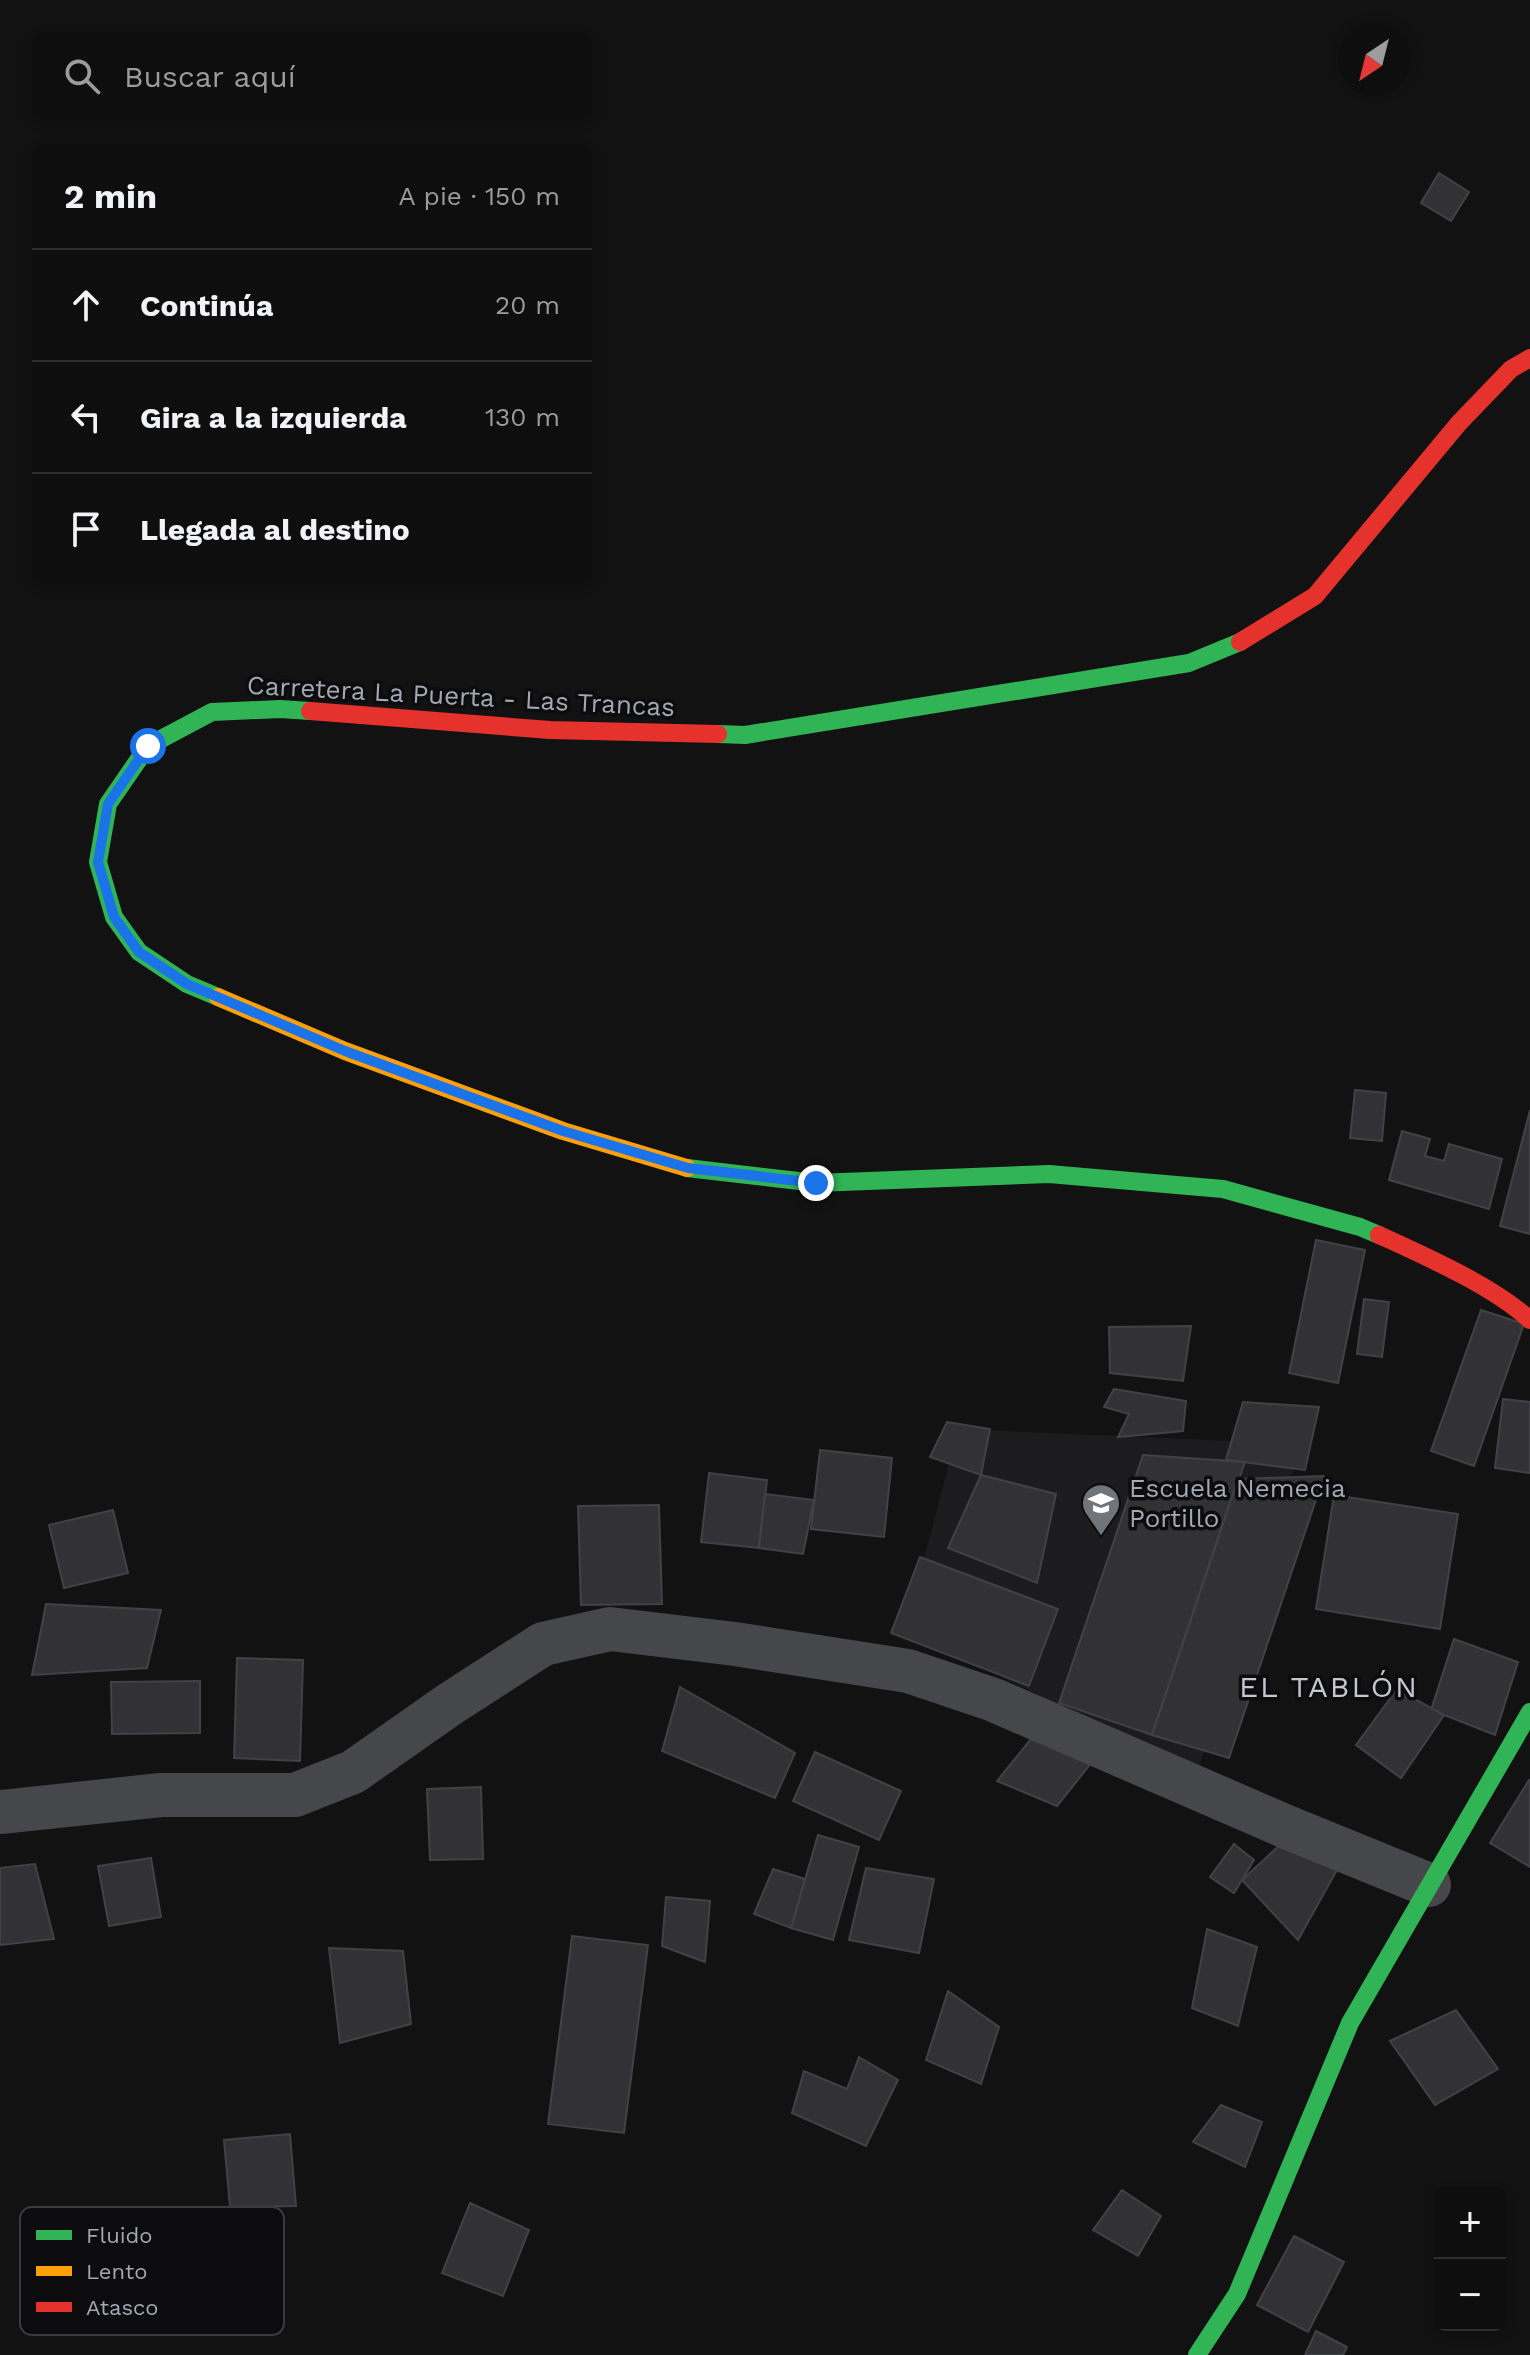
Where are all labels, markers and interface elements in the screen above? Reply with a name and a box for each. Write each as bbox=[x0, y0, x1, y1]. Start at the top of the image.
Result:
north arrow bbox=[1338, 24, 1410, 96]
search box bbox=[32, 32, 592, 120]
icon: search bbox=[60, 54, 104, 98]
text: Buscar aquí bbox=[124, 59, 296, 94]
text: 2 min bbox=[64, 176, 157, 216]
text: A pie · 150 m bbox=[399, 181, 560, 211]
icon: ahead bbox=[64, 283, 108, 327]
text: Continúa bbox=[140, 288, 273, 323]
text: 20 m bbox=[495, 290, 560, 320]
icon: left bbox=[64, 395, 108, 439]
text: Gira a la izquierda bbox=[140, 400, 407, 435]
text: 130 m bbox=[485, 402, 560, 432]
icon: arrive bbox=[64, 507, 108, 551]
text: Llegada al destino bbox=[140, 512, 410, 547]
street label: Carretera La Puerta - Las Trancas bbox=[246, 670, 676, 722]
route start bbox=[130, 728, 166, 764]
route end bbox=[798, 1165, 834, 1201]
place label: Escuela Nemecia Portillo bbox=[1129, 1473, 1346, 1533]
school or university icon: Escuela Nemecia Portillo bbox=[1080, 1482, 1122, 1537]
district label: EL TABLÓN bbox=[1239, 1669, 1419, 1704]
map controls bbox=[1434, 2187, 1506, 2331]
button: + bbox=[1434, 2187, 1506, 2259]
legend bbox=[20, 2207, 284, 2335]
text: Fluido bbox=[86, 2223, 153, 2248]
text: Lento bbox=[86, 2259, 147, 2284]
button: − bbox=[1434, 2259, 1506, 2331]
text: Atasco bbox=[86, 2295, 159, 2320]

